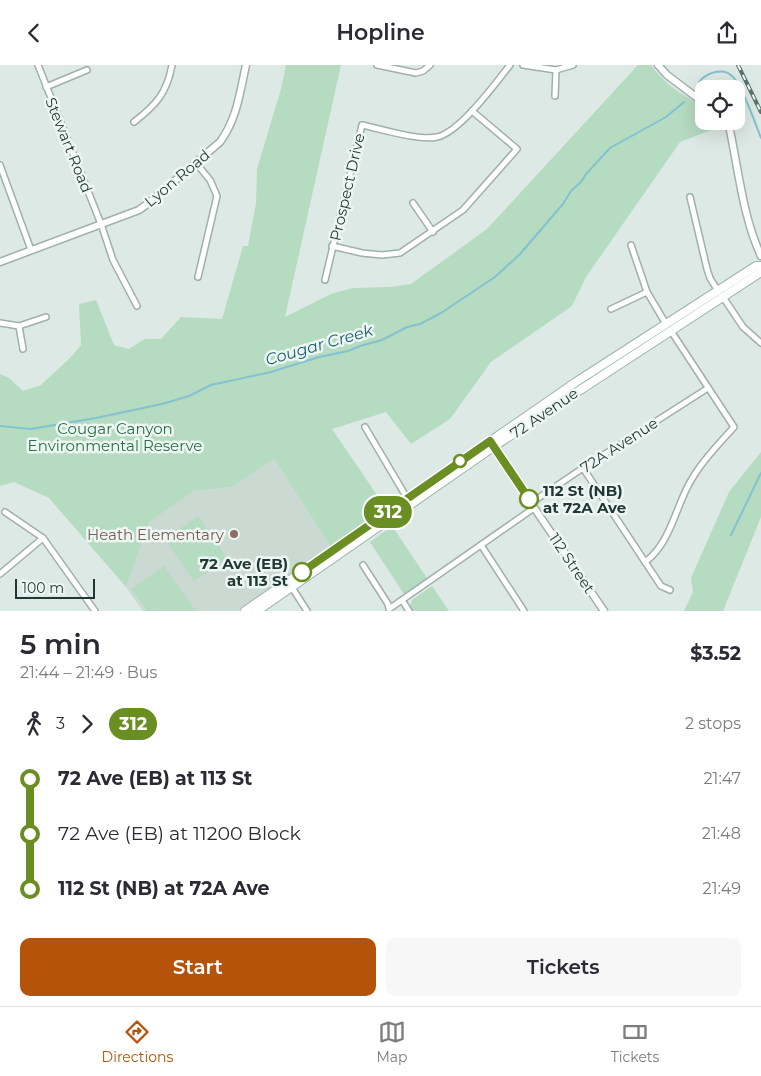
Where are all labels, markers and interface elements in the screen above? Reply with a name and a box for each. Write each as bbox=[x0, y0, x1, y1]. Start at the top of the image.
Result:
icon: back bbox=[20, 19, 48, 47]
text: Hopline bbox=[336, 19, 425, 46]
icon: share bbox=[713, 19, 741, 47]
map controls bbox=[695, 80, 745, 130]
button: locate bbox=[695, 80, 745, 130]
street label: Stewart Road bbox=[41, 95, 97, 195]
street label: Prospect Drive bbox=[325, 131, 369, 243]
street label: Lyon Road bbox=[140, 145, 214, 211]
water label: Cougar Creek bbox=[263, 320, 376, 369]
street label: 72 Avenue bbox=[506, 383, 582, 443]
street label: 72A Avenue bbox=[577, 413, 661, 477]
park label: Cougar Canyon Environmental Reserve bbox=[28, 419, 202, 455]
unlabelled marker bbox=[453, 454, 467, 468]
place label: 112 St (NB) at 72A Ave bbox=[543, 481, 626, 517]
marker: 112 St (NB) at 72A Ave bbox=[519, 489, 539, 509]
line badge: 312 bbox=[359, 496, 417, 528]
text: 312 bbox=[374, 501, 402, 523]
place label: Heath Elementary bbox=[87, 525, 225, 544]
marker: Heath Elementary bbox=[228, 528, 240, 540]
street label: 112 Street bbox=[545, 529, 599, 597]
place label: 72 Ave (EB) at 113 St bbox=[200, 554, 288, 590]
marker: 72 Ave (EB) at 113 St bbox=[292, 562, 312, 582]
scale bar bbox=[15, 576, 95, 599]
text: 100 m bbox=[22, 579, 64, 597]
text: 5 min bbox=[20, 627, 101, 661]
text: $3.52 bbox=[690, 642, 741, 665]
text: 21:44 – 21:49 · Bus bbox=[20, 663, 157, 682]
icon: walk bbox=[20, 710, 48, 738]
icon: forward bbox=[73, 710, 101, 738]
text: 312 bbox=[119, 713, 147, 735]
text: 3 bbox=[56, 714, 65, 733]
text: 2 stops bbox=[685, 714, 741, 733]
text: 72 Ave (EB) at 113 St bbox=[58, 767, 252, 790]
text: 21:47 bbox=[704, 769, 741, 788]
text: 72 Ave (EB) at 11200 Block bbox=[58, 822, 301, 845]
text: 21:48 bbox=[702, 824, 741, 843]
text: 112 St (NB) at 72A Ave bbox=[58, 877, 270, 900]
text: 21:49 bbox=[703, 879, 741, 898]
button: Start bbox=[20, 938, 376, 996]
button: Tickets bbox=[386, 938, 741, 996]
tab: Directions bbox=[102, 1018, 173, 1066]
tab: Map bbox=[376, 1018, 408, 1066]
tab: Tickets bbox=[611, 1018, 659, 1066]

